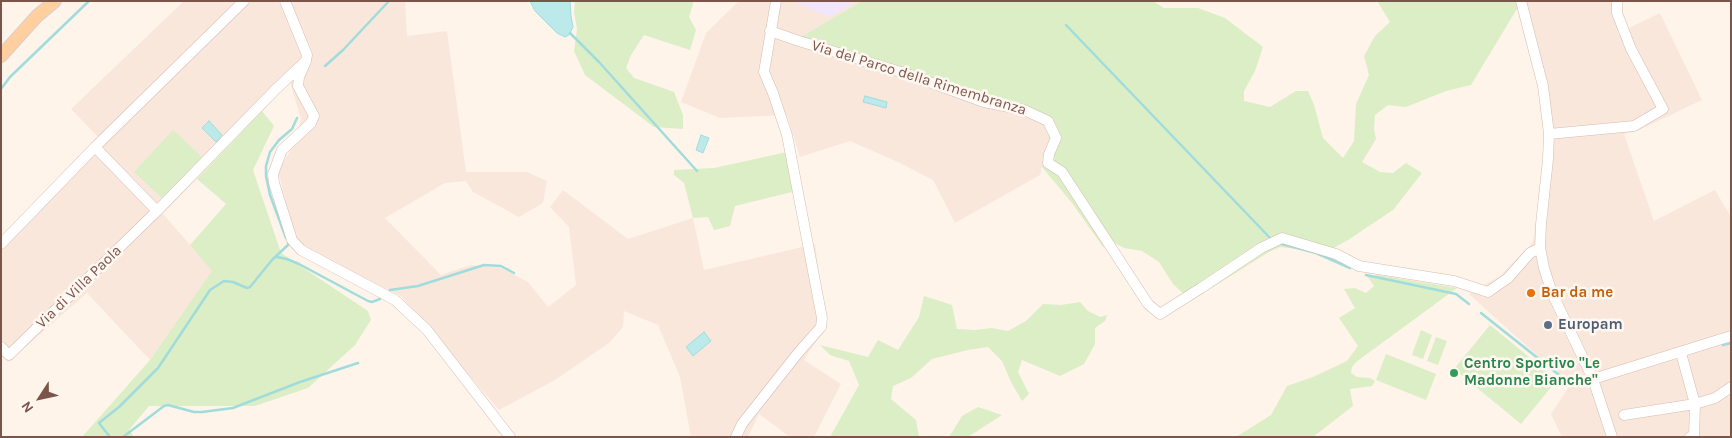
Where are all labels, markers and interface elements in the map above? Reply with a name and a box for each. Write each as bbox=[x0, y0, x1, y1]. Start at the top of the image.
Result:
street label: Via del Parco della Rimembranza bbox=[809, 37, 1029, 119]
street label: Via di Villa Paola bbox=[32, 242, 126, 332]
place label: Bar da me bbox=[1541, 284, 1613, 302]
marker: Bar da me bbox=[1525, 287, 1537, 299]
place label: Europam bbox=[1558, 316, 1623, 334]
marker: Europam bbox=[1542, 319, 1554, 331]
place label: Centro Sportivo "Le Madonne Bianche" bbox=[1464, 355, 1600, 390]
marker: Centro Sportivo "Le Madonne Bianche" bbox=[1448, 367, 1460, 379]
north arrow bbox=[15, 373, 65, 423]
text: N bbox=[17, 398, 37, 416]

